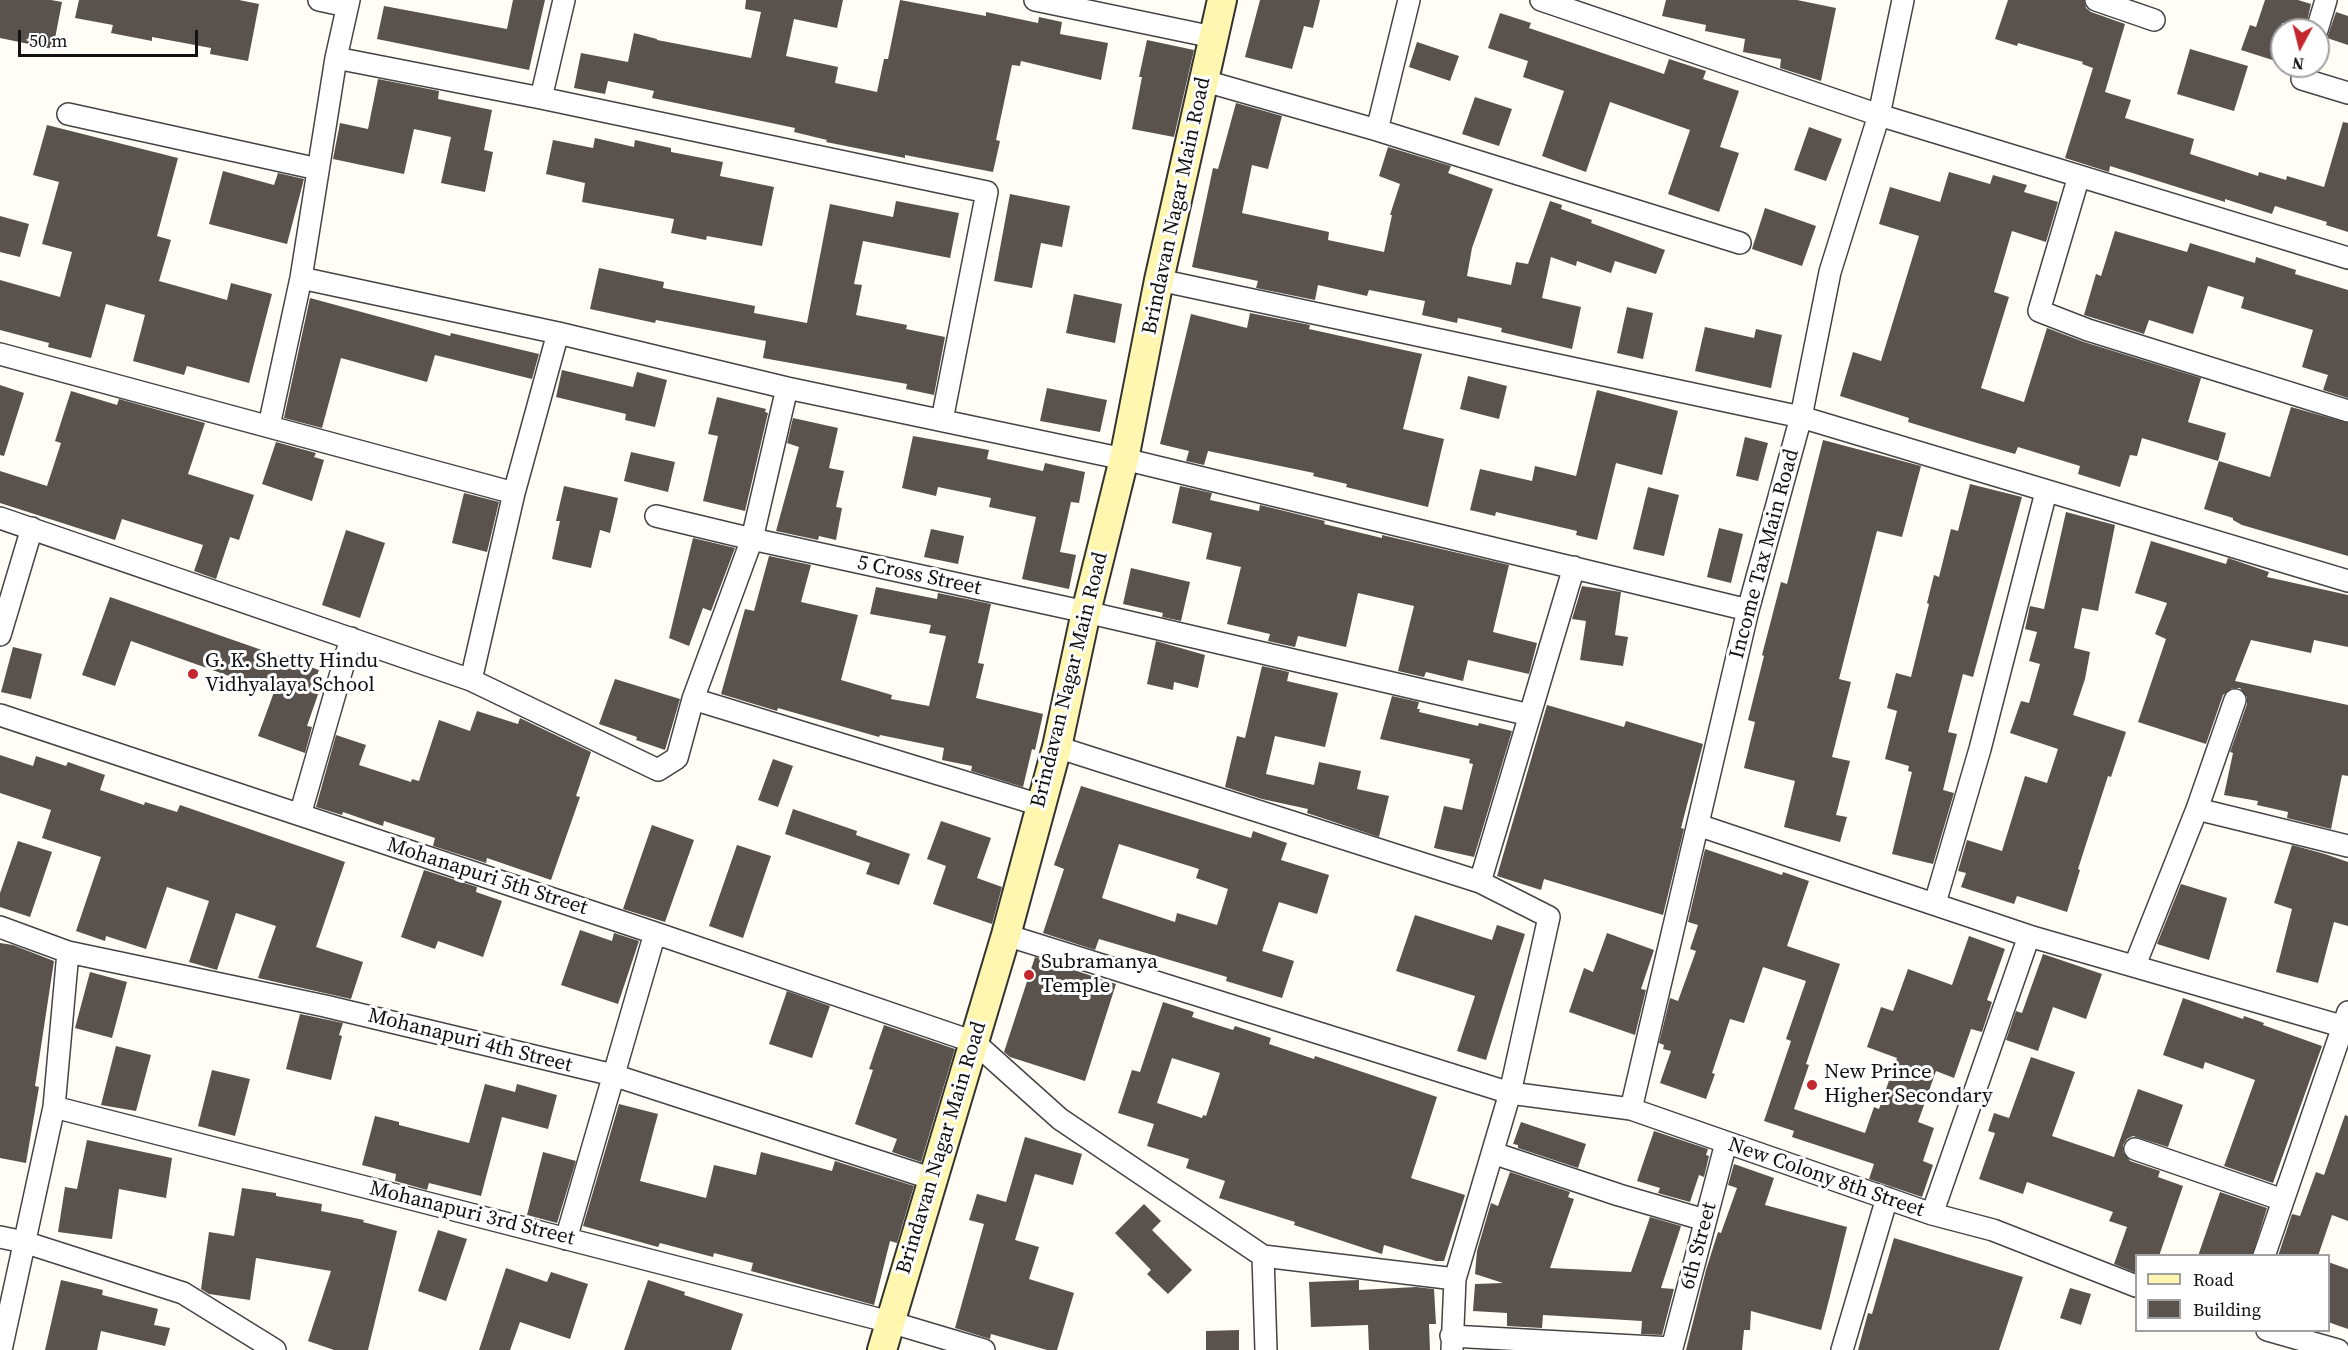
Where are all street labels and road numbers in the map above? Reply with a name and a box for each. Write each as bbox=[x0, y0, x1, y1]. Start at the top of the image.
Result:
street label: Brindavan Nagar Main Road bbox=[1137, 75, 1217, 337]
street label: Income Tax Main Road bbox=[1725, 446, 1805, 662]
street label: Brindavan Nagar Main Road bbox=[1026, 550, 1114, 810]
street label: 5 Cross Street bbox=[855, 551, 983, 601]
street label: Mohanapuri 5th Street bbox=[383, 833, 591, 921]
street label: Mohanapuri 4th Street bbox=[365, 1003, 575, 1079]
street label: Brindavan Nagar Main Road bbox=[892, 1019, 992, 1277]
street label: New Colony 8th Street bbox=[1725, 1133, 1927, 1223]
street label: Mohanapuri 3rd Street bbox=[367, 1176, 577, 1252]
street label: 6th Street bbox=[1675, 1200, 1723, 1292]

